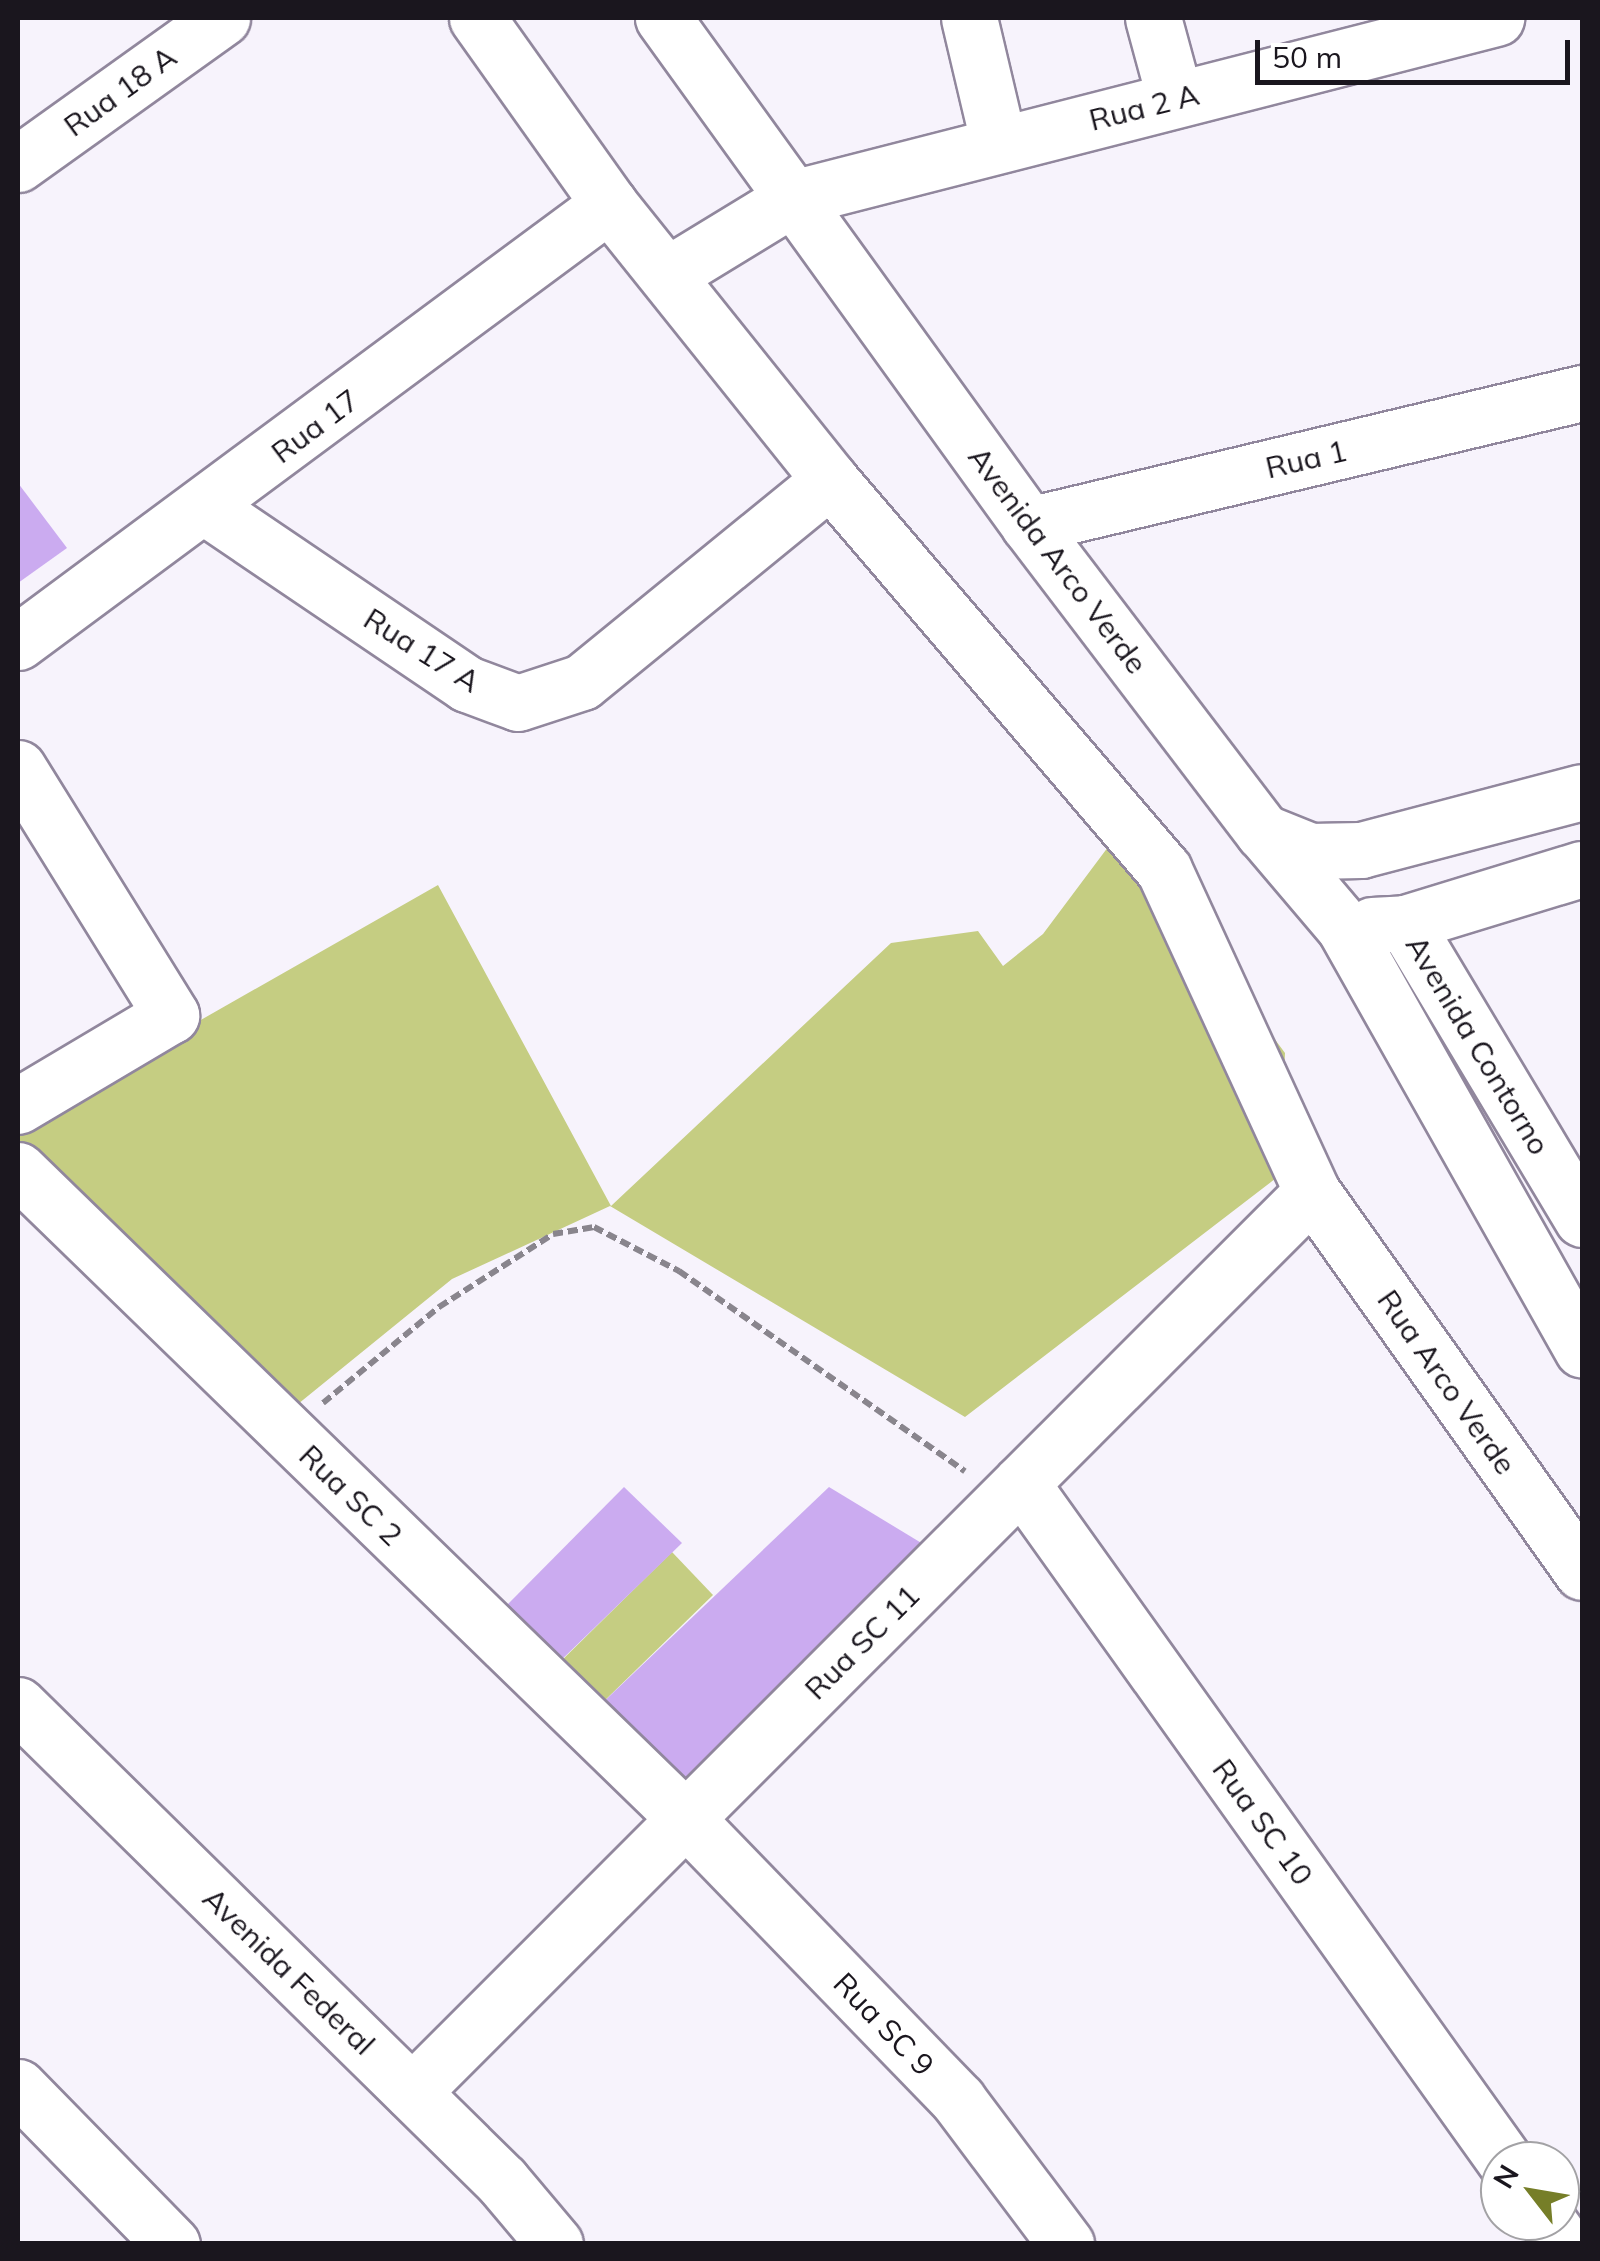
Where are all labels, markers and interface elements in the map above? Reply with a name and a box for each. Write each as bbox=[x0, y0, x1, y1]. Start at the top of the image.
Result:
scale bar bbox=[1260, 20, 1575, 82]
street label: Rua 18 A bbox=[57, 38, 183, 144]
text: 50 m bbox=[1272, 38, 1342, 76]
street label: Rua 2 A bbox=[1085, 76, 1203, 138]
street label: Rua 17 bbox=[264, 382, 366, 470]
street label: Rua 1 bbox=[1262, 432, 1350, 486]
street label: Avenida Arco Verde bbox=[961, 440, 1155, 680]
street label: Rua 17 A bbox=[357, 600, 487, 700]
street label: Avenida Contorno bbox=[1398, 929, 1558, 1161]
street label: Rua Arco Verde bbox=[1370, 1283, 1524, 1481]
street label: Rua SC 2 bbox=[292, 1437, 410, 1553]
street label: Rua SC 11 bbox=[797, 1577, 927, 1707]
street label: Rua SC 10 bbox=[1205, 1752, 1321, 1892]
street label: Avenida Federal bbox=[196, 1880, 382, 2062]
street label: Rua SC 9 bbox=[826, 1965, 942, 2083]
north arrow bbox=[1480, 2141, 1580, 2241]
text: N bbox=[1485, 2158, 1526, 2194]

